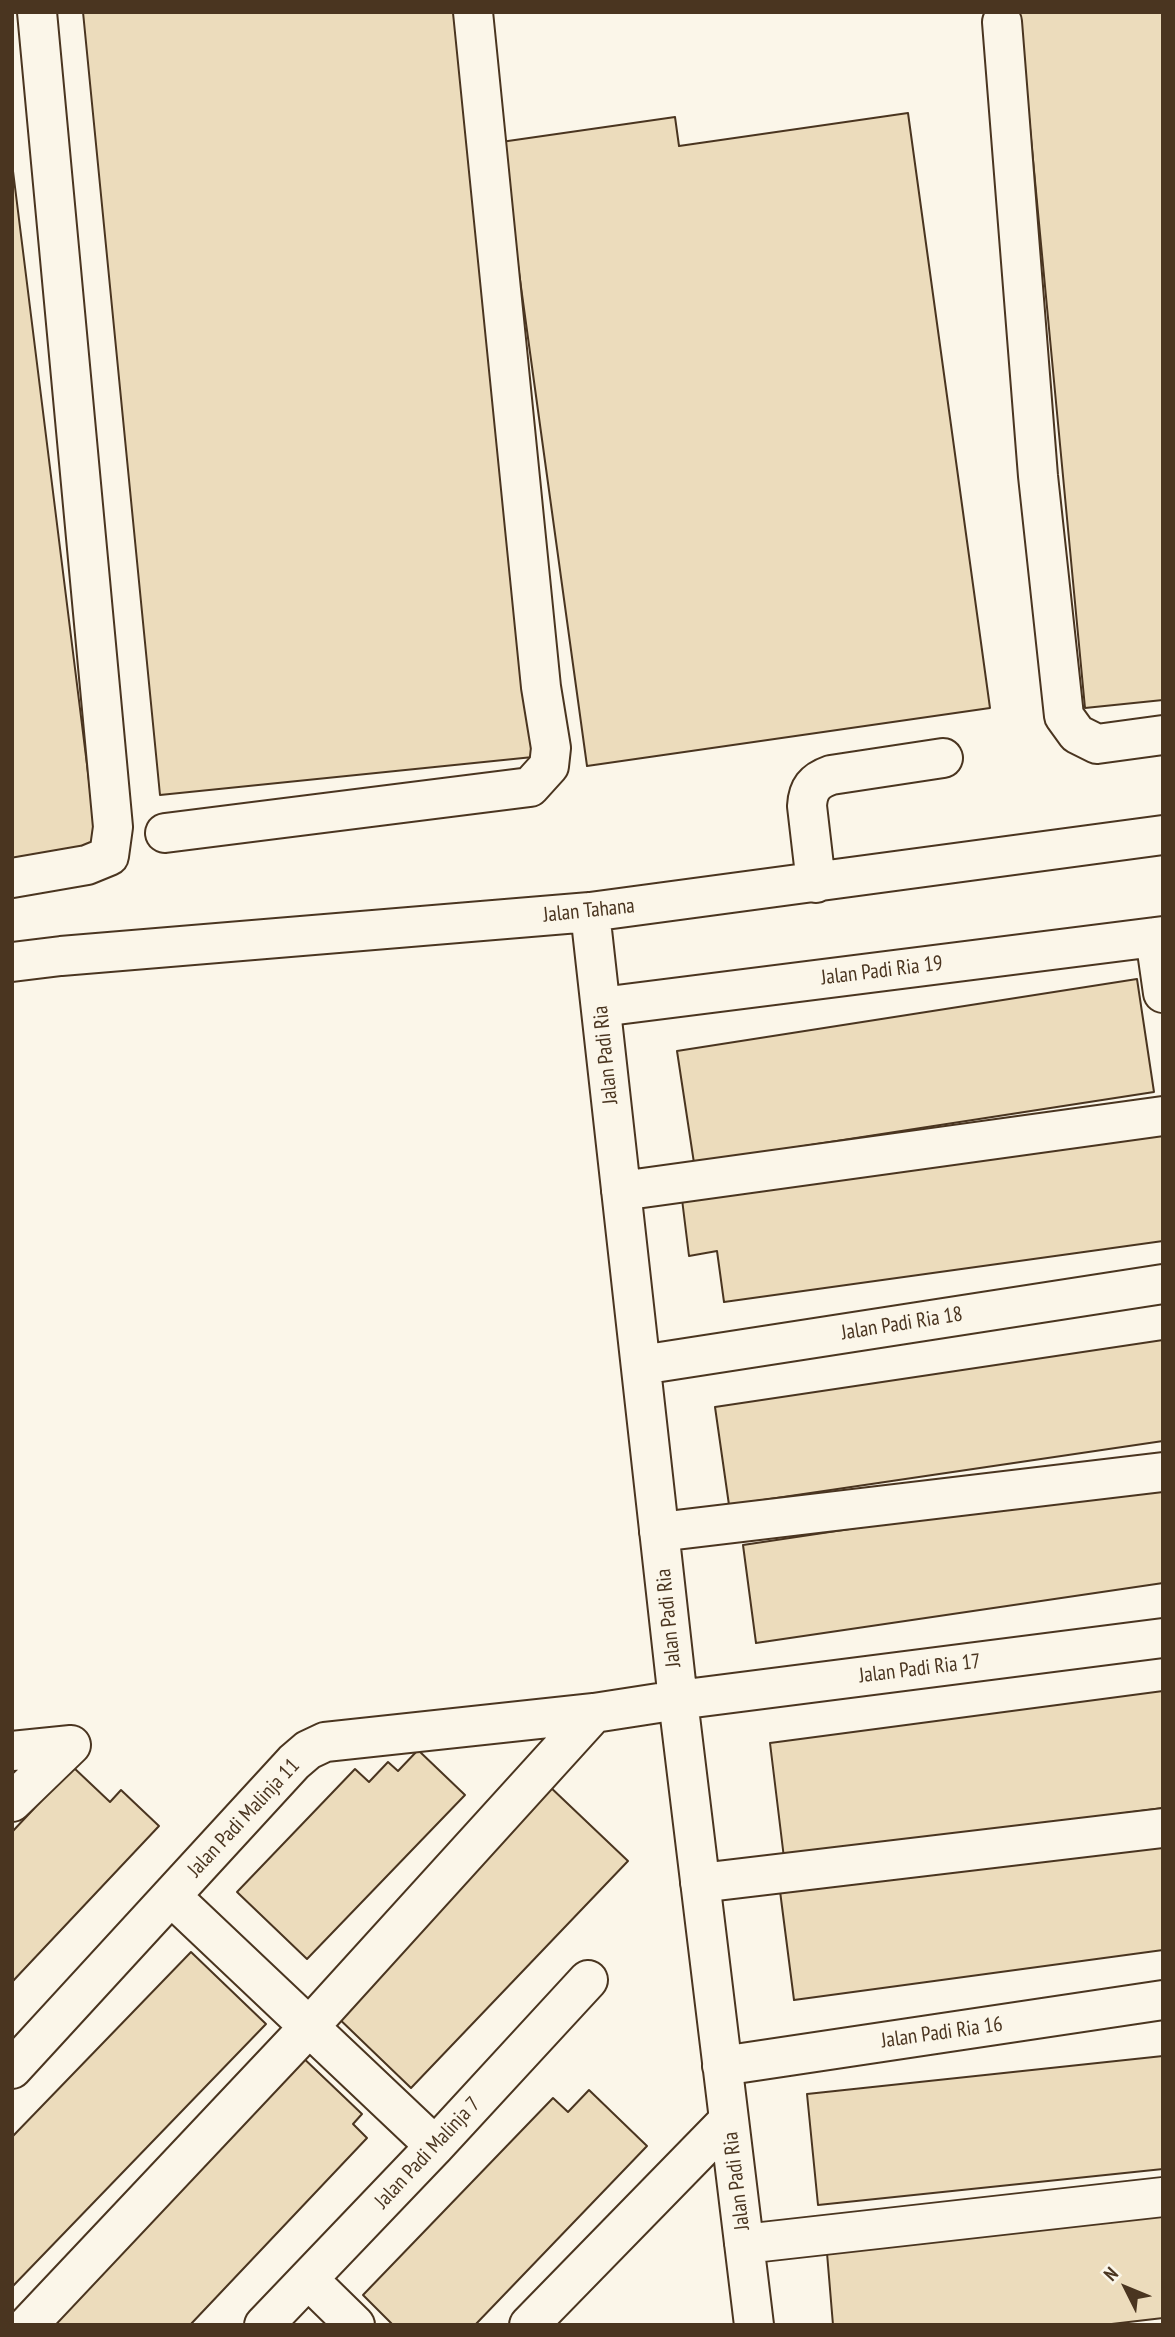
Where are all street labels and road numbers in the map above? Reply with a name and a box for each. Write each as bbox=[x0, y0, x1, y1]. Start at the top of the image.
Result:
street label: Jalan Tahana bbox=[542, 894, 636, 928]
street label: Jalan Padi Ria 19 bbox=[820, 951, 944, 991]
street label: Jalan Padi Ria bbox=[588, 1005, 624, 1105]
street label: Jalan Padi Ria 18 bbox=[840, 1302, 964, 1346]
street label: Jalan Padi Ria bbox=[651, 1568, 687, 1668]
street label: Jalan Padi Ria 17 bbox=[858, 1649, 982, 1689]
street label: Jalan Padi Malinja 11 bbox=[183, 1754, 305, 1882]
street label: Jalan Padi Ria 16 bbox=[880, 2012, 1004, 2054]
street label: Jalan Padi Malinja 7 bbox=[370, 2092, 486, 2214]
street label: Jalan Padi Ria bbox=[718, 2130, 756, 2232]

